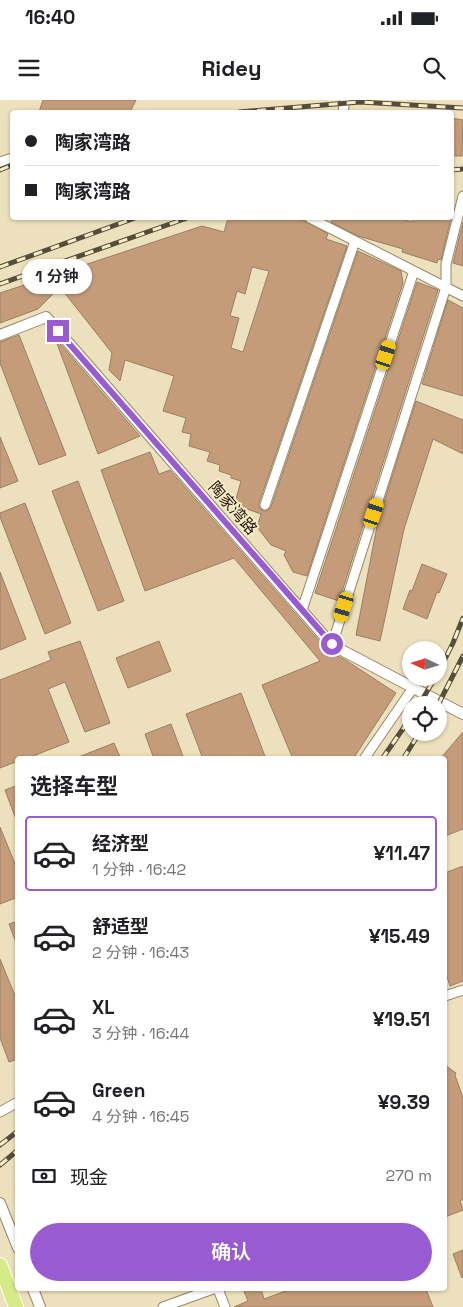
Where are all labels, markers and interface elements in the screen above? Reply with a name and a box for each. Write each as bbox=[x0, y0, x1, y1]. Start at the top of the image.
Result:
text: 16:40 bbox=[25, 5, 75, 30]
icon: menu bbox=[15, 54, 43, 82]
text: Ridey bbox=[201, 54, 262, 82]
icon: search bbox=[420, 54, 448, 82]
text: 陶家湾路 bbox=[55, 130, 131, 155]
text: 陶家湾路 bbox=[55, 179, 131, 204]
callout: 1 分钟 bbox=[23, 258, 93, 294]
text: 1 分钟 bbox=[35, 266, 79, 287]
route end bbox=[47, 320, 69, 342]
car bbox=[374, 338, 397, 372]
street label: 陶家湾路 bbox=[204, 477, 262, 539]
car bbox=[362, 496, 385, 530]
car bbox=[332, 590, 355, 624]
route start bbox=[321, 633, 343, 655]
north arrow bbox=[402, 641, 448, 686]
map controls bbox=[402, 641, 447, 741]
button: locate bbox=[402, 696, 447, 741]
text: 选择车型 bbox=[30, 772, 118, 800]
icon: car bbox=[32, 831, 77, 876]
text: 经济型 bbox=[92, 831, 149, 856]
text: ¥11.47 bbox=[374, 841, 430, 866]
text: 1 分钟 · 16:42 bbox=[92, 859, 186, 880]
icon: car bbox=[32, 914, 77, 959]
text: 舒适型 bbox=[92, 914, 149, 939]
text: ¥15.49 bbox=[369, 924, 430, 949]
text: 2 分钟 · 16:43 bbox=[92, 942, 189, 963]
text: XL bbox=[92, 995, 115, 1020]
icon: car bbox=[32, 997, 77, 1042]
text: ¥19.51 bbox=[373, 1007, 430, 1032]
text: 3 分钟 · 16:44 bbox=[92, 1023, 190, 1044]
text: Green bbox=[92, 1078, 145, 1103]
icon: car bbox=[32, 1080, 77, 1125]
text: ¥9.39 bbox=[378, 1090, 430, 1115]
text: 4 分钟 · 16:45 bbox=[92, 1106, 189, 1127]
icon: cash bbox=[30, 1162, 58, 1190]
text: 现金 bbox=[70, 1165, 108, 1190]
text: 270 m bbox=[385, 1165, 432, 1186]
button: 确认 bbox=[30, 1223, 432, 1281]

